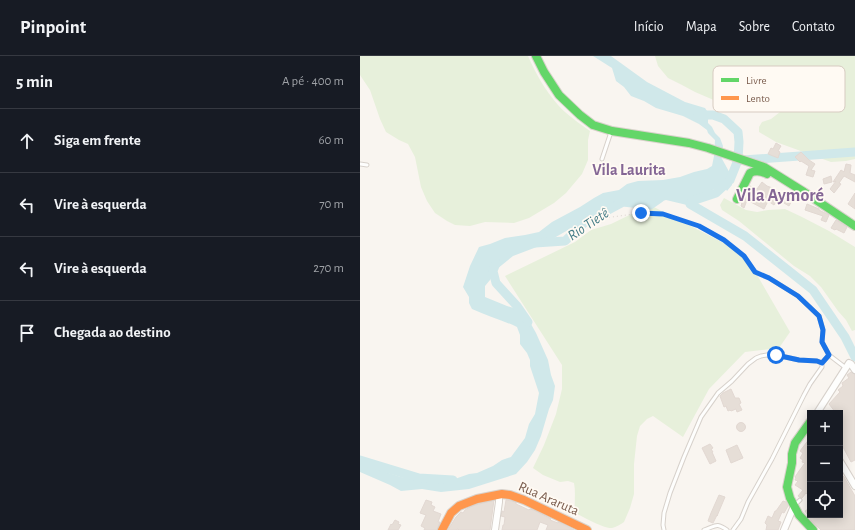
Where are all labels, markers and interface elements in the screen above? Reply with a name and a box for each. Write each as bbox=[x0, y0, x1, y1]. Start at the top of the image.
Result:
text: Pinpoint bbox=[20, 18, 86, 37]
text: Início bbox=[634, 20, 664, 34]
text: Mapa bbox=[686, 20, 717, 34]
text: Sobre bbox=[739, 20, 770, 34]
text: Contato bbox=[792, 20, 835, 34]
legend bbox=[713, 66, 845, 112]
text: 5 min bbox=[16, 73, 53, 90]
text: A pé · 400 m bbox=[282, 75, 344, 88]
text: Livre bbox=[746, 75, 767, 86]
text: Lento bbox=[746, 93, 770, 104]
icon: ahead bbox=[16, 130, 38, 152]
text: Siga em frente bbox=[54, 133, 141, 148]
text: 60 m bbox=[318, 134, 344, 147]
district label: Vila Laurita bbox=[592, 162, 666, 178]
district label: Vila Aymoré bbox=[736, 187, 824, 205]
icon: left bbox=[16, 194, 38, 216]
text: Vire à esquerda bbox=[54, 197, 147, 212]
text: 70 m bbox=[319, 198, 344, 211]
route end bbox=[632, 204, 650, 222]
water label: Rio Tietê bbox=[565, 205, 612, 243]
icon: left bbox=[16, 258, 38, 280]
text: Vire à esquerda bbox=[54, 261, 147, 276]
text: 270 m bbox=[313, 262, 344, 275]
icon: arrive bbox=[16, 322, 38, 344]
text: Chegada ao destino bbox=[54, 325, 171, 340]
route start bbox=[767, 346, 785, 364]
map controls bbox=[807, 410, 843, 518]
button: + bbox=[807, 410, 843, 446]
button: − bbox=[807, 446, 843, 482]
street label: Rua Araruta bbox=[516, 479, 581, 519]
button: locate bbox=[807, 482, 843, 518]

